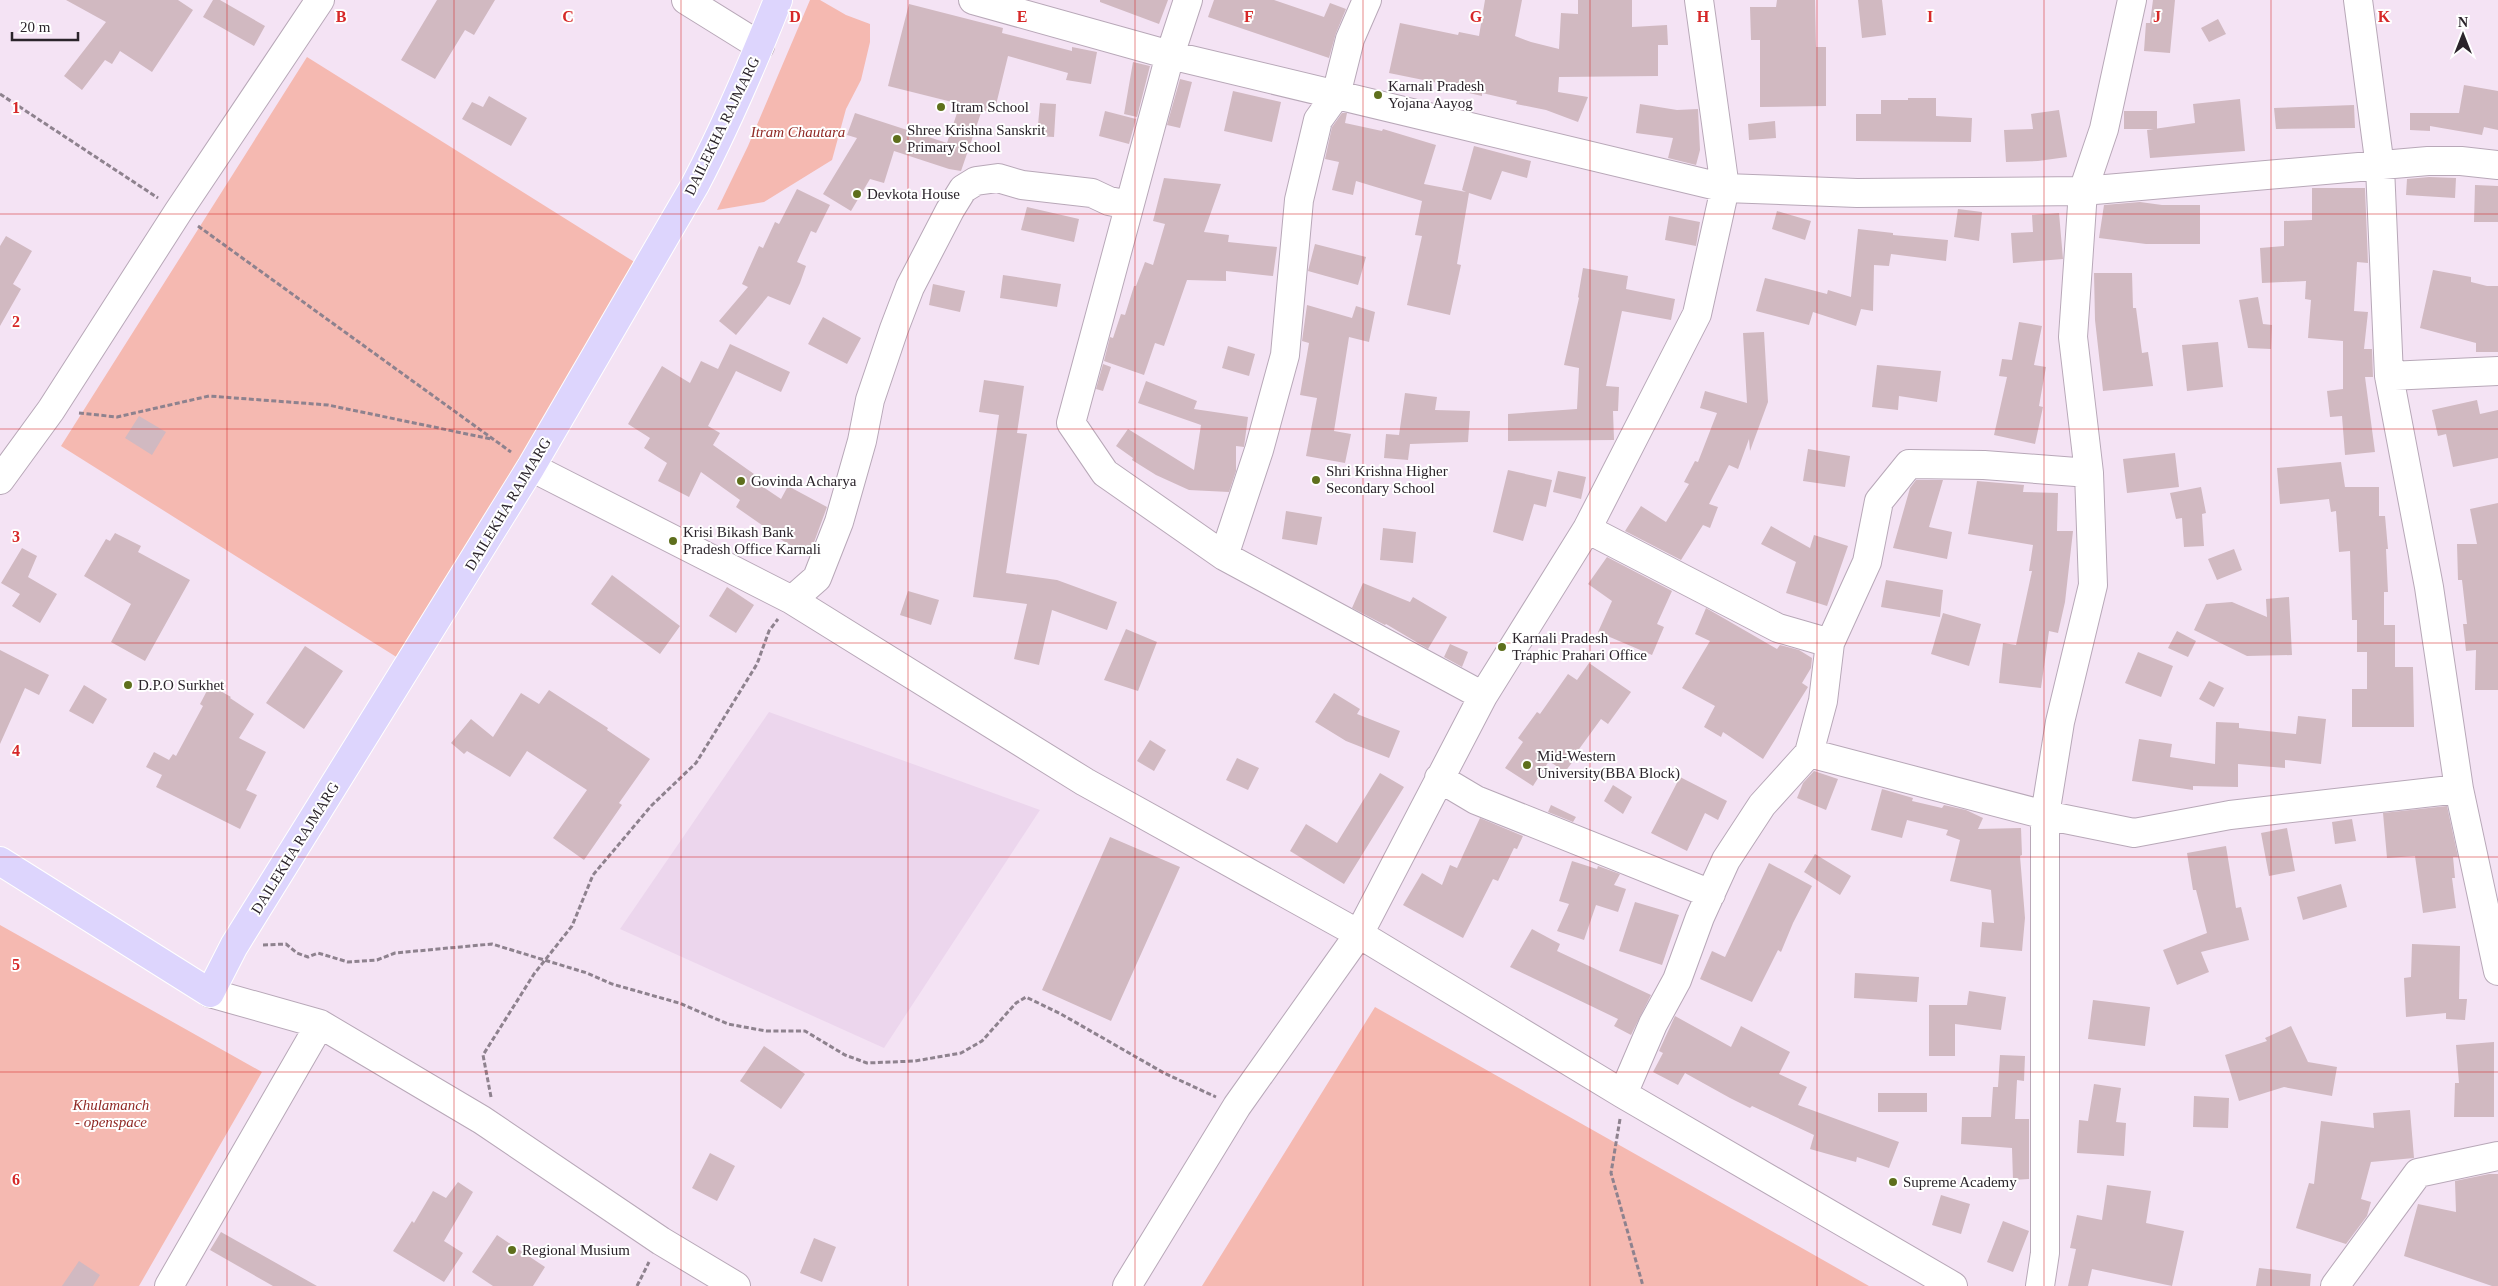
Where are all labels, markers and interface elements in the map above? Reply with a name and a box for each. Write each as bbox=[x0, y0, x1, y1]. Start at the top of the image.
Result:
text: B bbox=[336, 8, 347, 25]
text: C bbox=[562, 8, 574, 25]
text: D bbox=[789, 8, 801, 25]
text: E bbox=[1017, 8, 1027, 25]
text: F bbox=[1244, 8, 1254, 25]
text: G bbox=[1470, 8, 1483, 25]
text: H bbox=[1697, 8, 1710, 25]
text: I bbox=[1927, 8, 1933, 25]
text: J bbox=[2153, 8, 2161, 25]
text: K bbox=[2378, 8, 2391, 25]
scale bar bbox=[12, 10, 79, 42]
north arrow bbox=[2438, 10, 2488, 60]
text: N bbox=[2458, 15, 2468, 30]
text: 20 m bbox=[20, 19, 51, 35]
street label: DAILEKHA RAJMARG bbox=[681, 54, 763, 198]
place label: Karnali Pradesh Yojana Aayog bbox=[1388, 78, 1485, 111]
marker: Karnali Pradesh Yojana Aayog bbox=[1372, 89, 1384, 101]
text: 1 bbox=[12, 99, 20, 116]
place label: Itram School bbox=[951, 99, 1029, 115]
marker: Itram School bbox=[935, 101, 947, 113]
place label: Shree Krishna Sanskrit Primary School bbox=[907, 122, 1046, 155]
park label: Itram Chautara bbox=[750, 124, 845, 140]
marker: Shree Krishna Sanskrit Primary School bbox=[891, 133, 903, 145]
place label: Devkota House bbox=[867, 186, 960, 202]
marker: Devkota House bbox=[851, 188, 863, 200]
text: 2 bbox=[12, 313, 20, 330]
street label: DAILEKHA RAJMARG bbox=[462, 435, 554, 573]
place label: Shri Krishna Higher Secondary School bbox=[1326, 463, 1448, 496]
place label: Govinda Acharya bbox=[751, 473, 857, 489]
marker: Shri Krishna Higher Secondary School bbox=[1310, 474, 1322, 486]
marker: Govinda Acharya bbox=[735, 475, 747, 487]
place label: Krisi Bikash Bank Pradesh Office Karnali bbox=[683, 524, 821, 557]
text: 3 bbox=[12, 528, 20, 545]
marker: Krisi Bikash Bank Pradesh Office Karnali bbox=[667, 535, 679, 547]
place label: Karnali Pradesh Traphic Prahari Office bbox=[1512, 630, 1647, 663]
marker: Karnali Pradesh Traphic Prahari Office bbox=[1496, 641, 1508, 653]
place label: D.P.O Surkhet bbox=[138, 677, 225, 693]
marker: D.P.O Surkhet bbox=[122, 679, 134, 691]
text: 4 bbox=[12, 742, 20, 759]
place label: Mid-Western University(BBA Block) bbox=[1537, 748, 1680, 782]
marker: Mid-Western University(BBA Block) bbox=[1521, 759, 1533, 771]
street label: DAILEKHA RAJMARG bbox=[248, 779, 342, 917]
text: 5 bbox=[12, 956, 20, 973]
park label: Khulamanch - openspace bbox=[72, 1097, 149, 1130]
text: 6 bbox=[12, 1171, 20, 1188]
place label: Supreme Academy bbox=[1903, 1174, 2017, 1190]
marker: Supreme Academy bbox=[1887, 1176, 1899, 1188]
place label: Regional Musium bbox=[522, 1242, 630, 1258]
marker: Regional Musium bbox=[506, 1244, 518, 1256]

